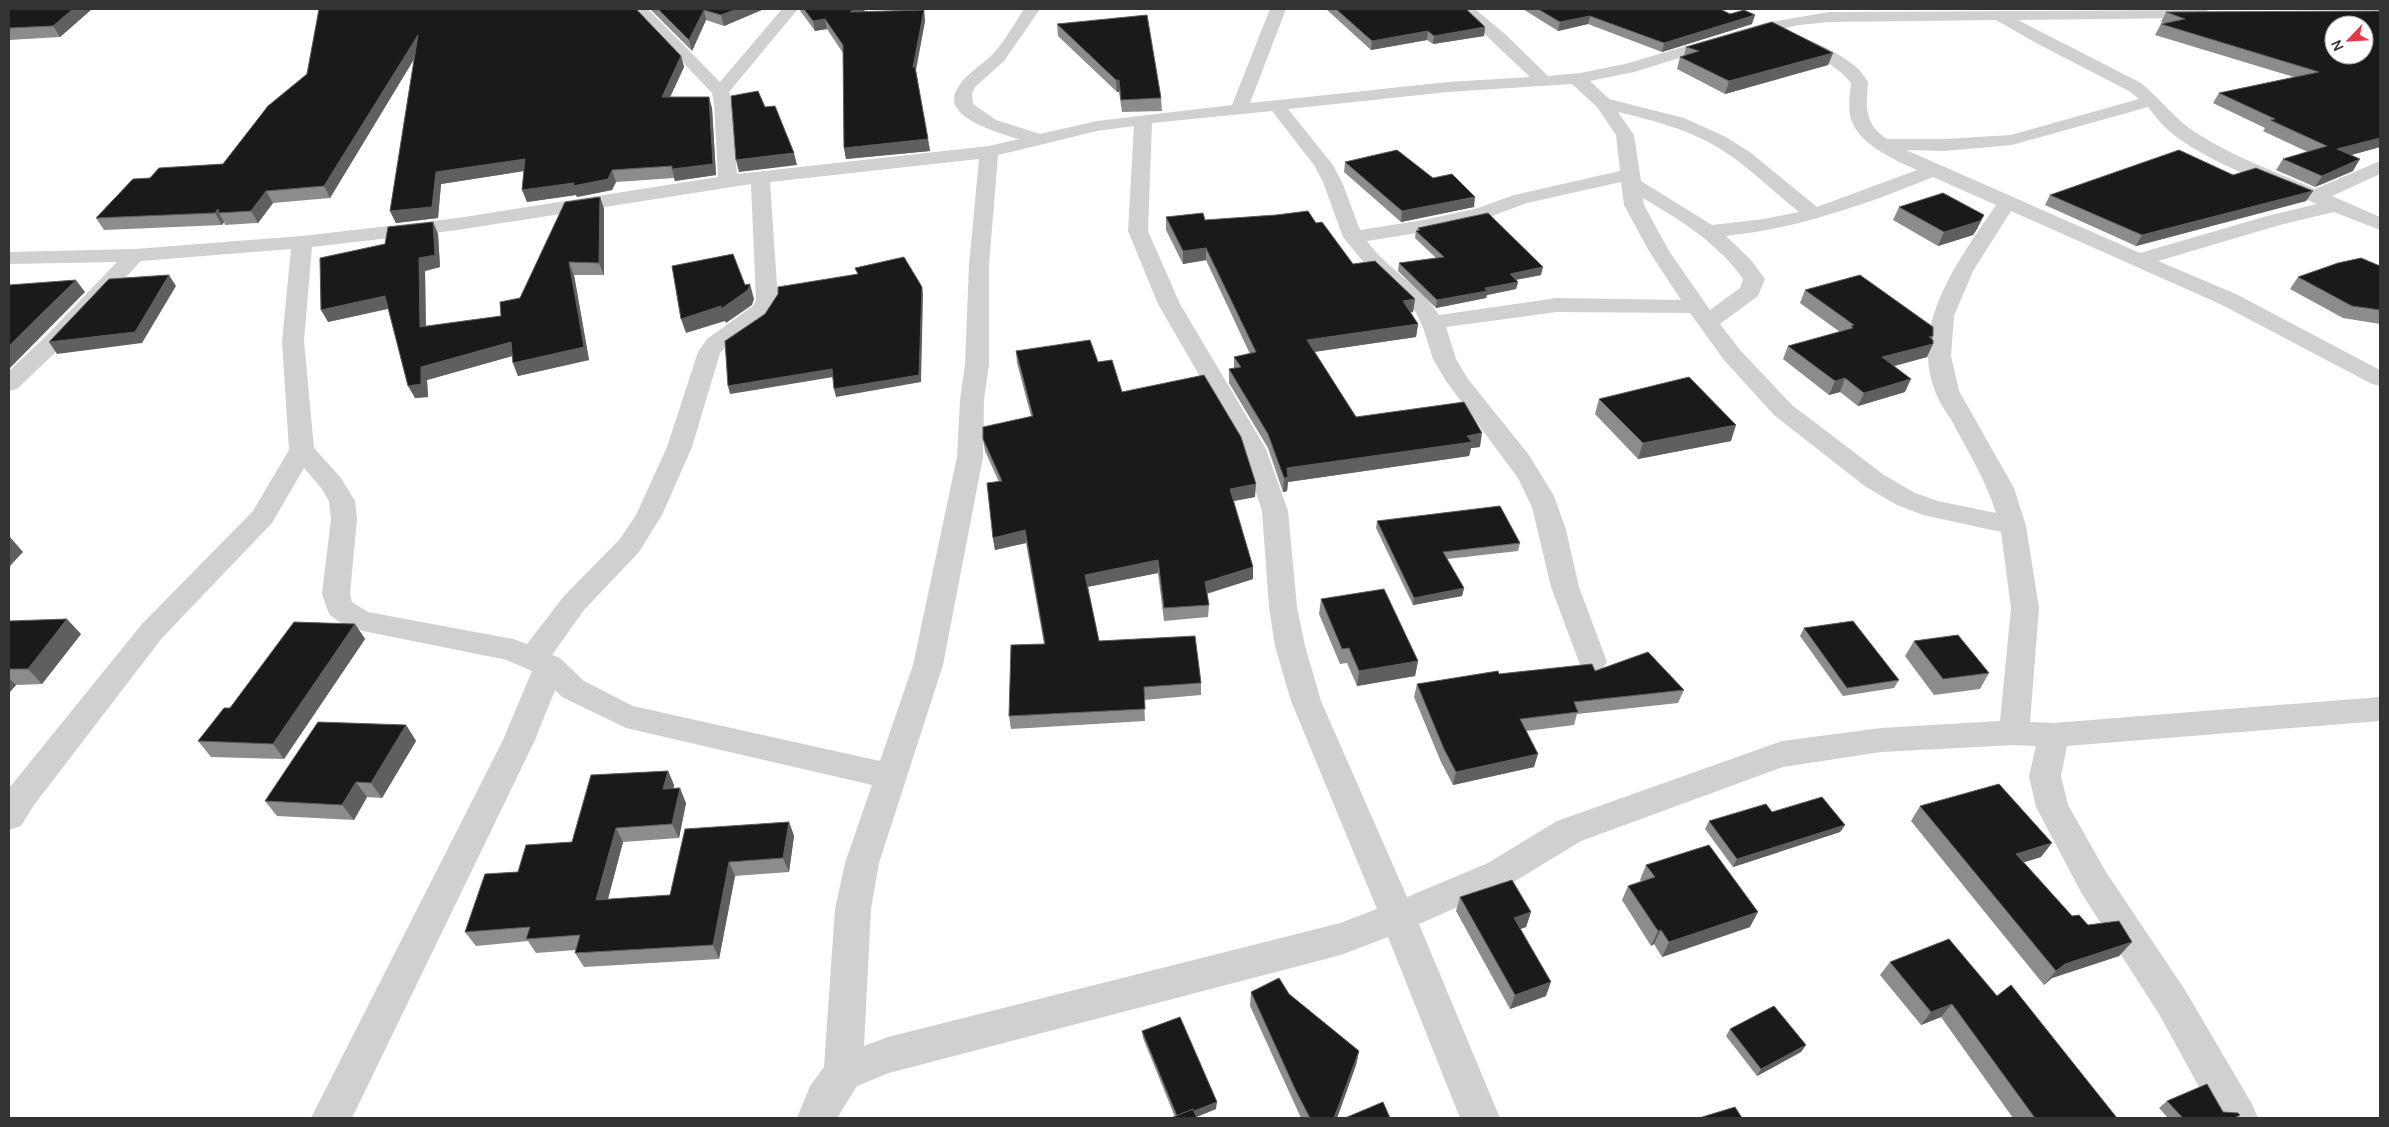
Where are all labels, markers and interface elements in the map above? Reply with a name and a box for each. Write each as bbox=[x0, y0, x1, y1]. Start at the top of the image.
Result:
north arrow bbox=[2324, 15, 2374, 65]
text: N bbox=[2326, 37, 2348, 54]

